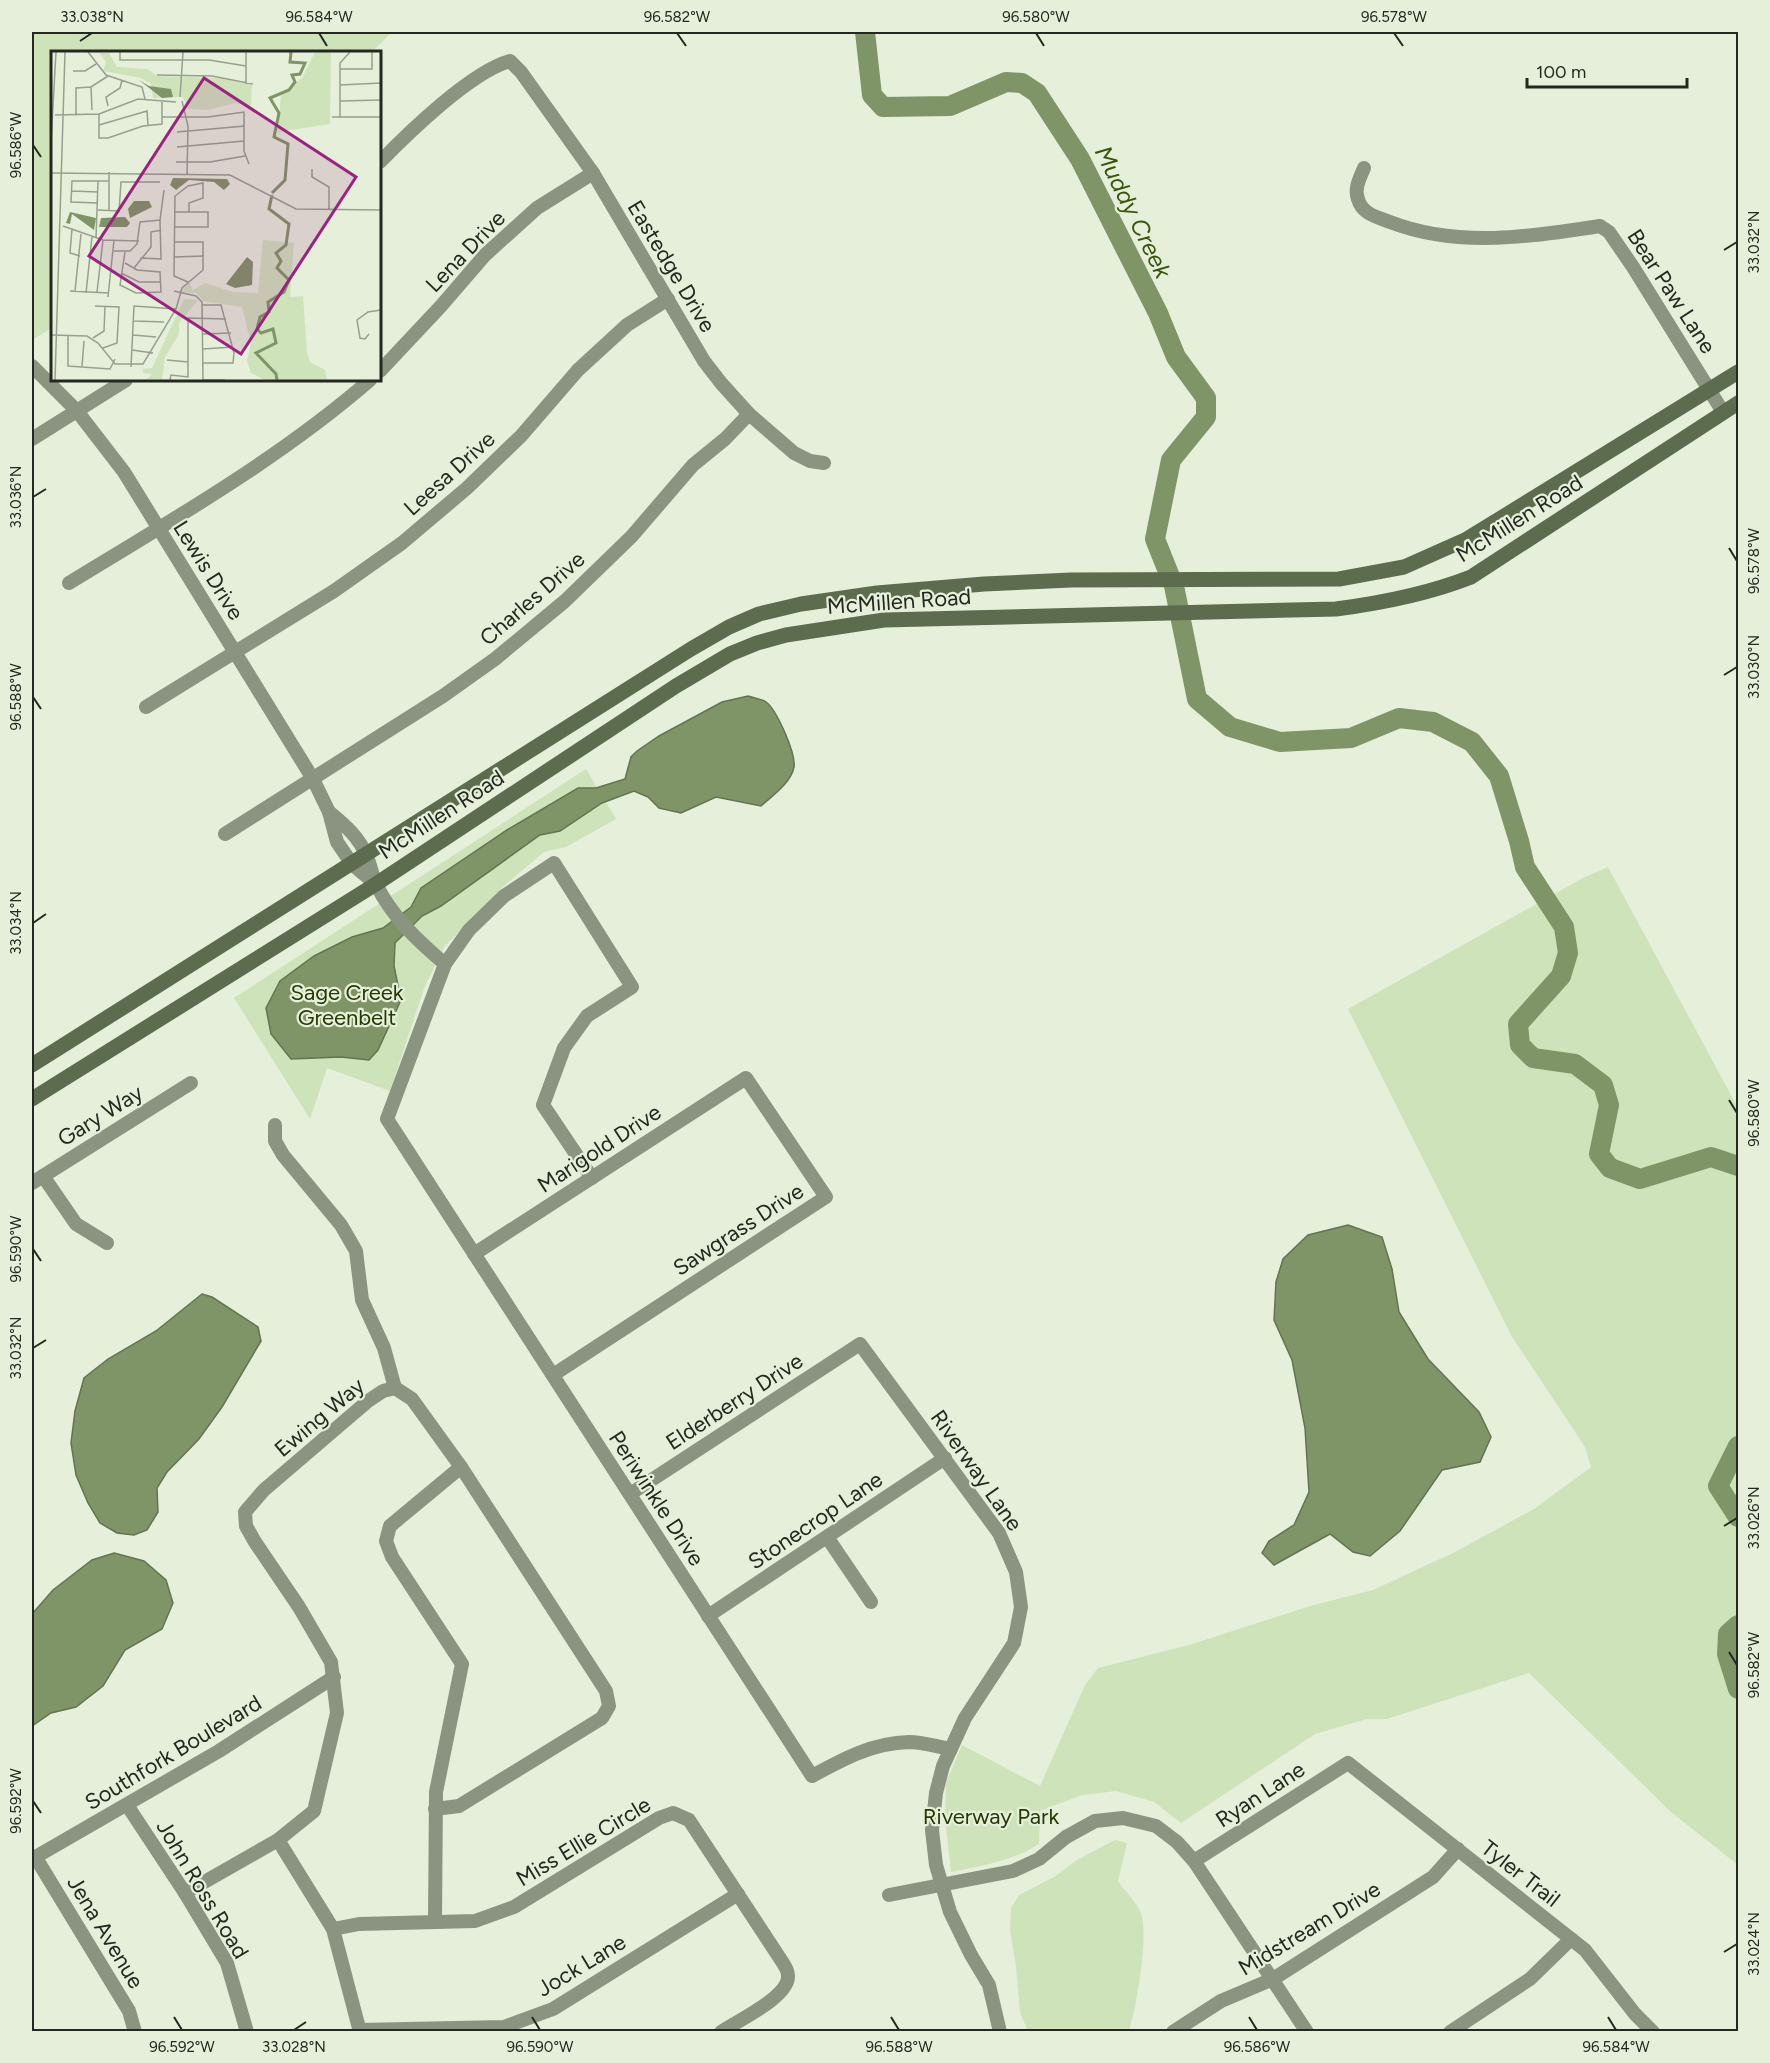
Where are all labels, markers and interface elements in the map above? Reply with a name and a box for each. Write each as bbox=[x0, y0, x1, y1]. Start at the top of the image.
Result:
text: 33.038°N bbox=[60, 8, 124, 26]
text: 96.584°W bbox=[285, 8, 353, 26]
text: 96.582°W bbox=[644, 8, 711, 26]
text: 96.580°W bbox=[1002, 8, 1070, 26]
text: 96.578°W bbox=[1361, 8, 1428, 26]
inset map bbox=[51, 51, 381, 381]
scale bar bbox=[1527, 51, 1688, 89]
text: 100 m bbox=[1536, 61, 1586, 83]
text: 96.586°W bbox=[7, 111, 25, 178]
water label: Muddy Creek bbox=[1089, 141, 1179, 284]
street label: Eastedge Drive bbox=[622, 195, 721, 337]
street label: Lena Drive bbox=[420, 205, 511, 298]
text: 33.032°N bbox=[1745, 211, 1763, 273]
street label: Bear Paw Lane bbox=[1621, 224, 1722, 358]
street label: Leesa Drive bbox=[398, 425, 500, 521]
text: 33.036°N bbox=[7, 466, 25, 528]
street label: McMillen Road bbox=[1451, 469, 1588, 568]
street label: Lewis Drive bbox=[167, 516, 250, 625]
text: 96.578°W bbox=[1745, 527, 1763, 594]
street label: Charles Drive bbox=[474, 545, 590, 651]
street label: McMillen Road bbox=[826, 583, 972, 620]
text: 33.030°N bbox=[1745, 635, 1763, 699]
text: 96.588°W bbox=[7, 663, 25, 731]
street label: McMillen Road bbox=[373, 764, 509, 865]
text: 33.034°N bbox=[7, 891, 25, 955]
park label: Sage Creek Greenbelt bbox=[290, 979, 404, 1031]
street label: Gary Way bbox=[53, 1079, 148, 1152]
text: 96.580°W bbox=[1745, 1079, 1763, 1147]
street label: Marigold Drive bbox=[532, 1098, 666, 1198]
street label: Sawgrass Drive bbox=[668, 1177, 808, 1282]
text: 96.590°W bbox=[7, 1215, 25, 1282]
text: 33.032°N bbox=[7, 1317, 25, 1379]
street label: Elderberry Drive bbox=[661, 1347, 808, 1456]
street label: Ewing Way bbox=[269, 1372, 370, 1463]
street label: Riverway Lane bbox=[925, 1405, 1028, 1536]
street label: Periwinkle Drive bbox=[603, 1426, 710, 1571]
street label: Stonecrop Lane bbox=[743, 1466, 888, 1575]
text: 33.026°N bbox=[1745, 1486, 1763, 1550]
text: 96.582°W bbox=[1745, 1631, 1763, 1698]
street label: Southfork Boulevard bbox=[80, 1689, 266, 1816]
street label: Ryan Lane bbox=[1211, 1756, 1310, 1833]
text: 96.592°W bbox=[7, 1768, 25, 1834]
street label: Miss Ellie Circle bbox=[511, 1791, 655, 1892]
park label: Riverway Park bbox=[923, 1803, 1060, 1830]
street label: John Ross Road bbox=[151, 1815, 255, 1964]
street label: Tyler Trail bbox=[1476, 1834, 1566, 1913]
street label: Jena Avenue bbox=[61, 1871, 150, 1994]
street label: Midstream Drive bbox=[1233, 1875, 1385, 1981]
text: 33.024°N bbox=[1745, 1912, 1763, 1976]
street label: Jock Lane bbox=[532, 1928, 631, 2003]
text: 96.592°W bbox=[149, 2038, 215, 2056]
text: 33.028°N bbox=[262, 2038, 326, 2056]
text: 96.590°W bbox=[507, 2038, 574, 2056]
text: 96.588°W bbox=[865, 2038, 933, 2056]
text: 96.586°W bbox=[1224, 2038, 1291, 2056]
text: 96.584°W bbox=[1582, 2038, 1650, 2056]

